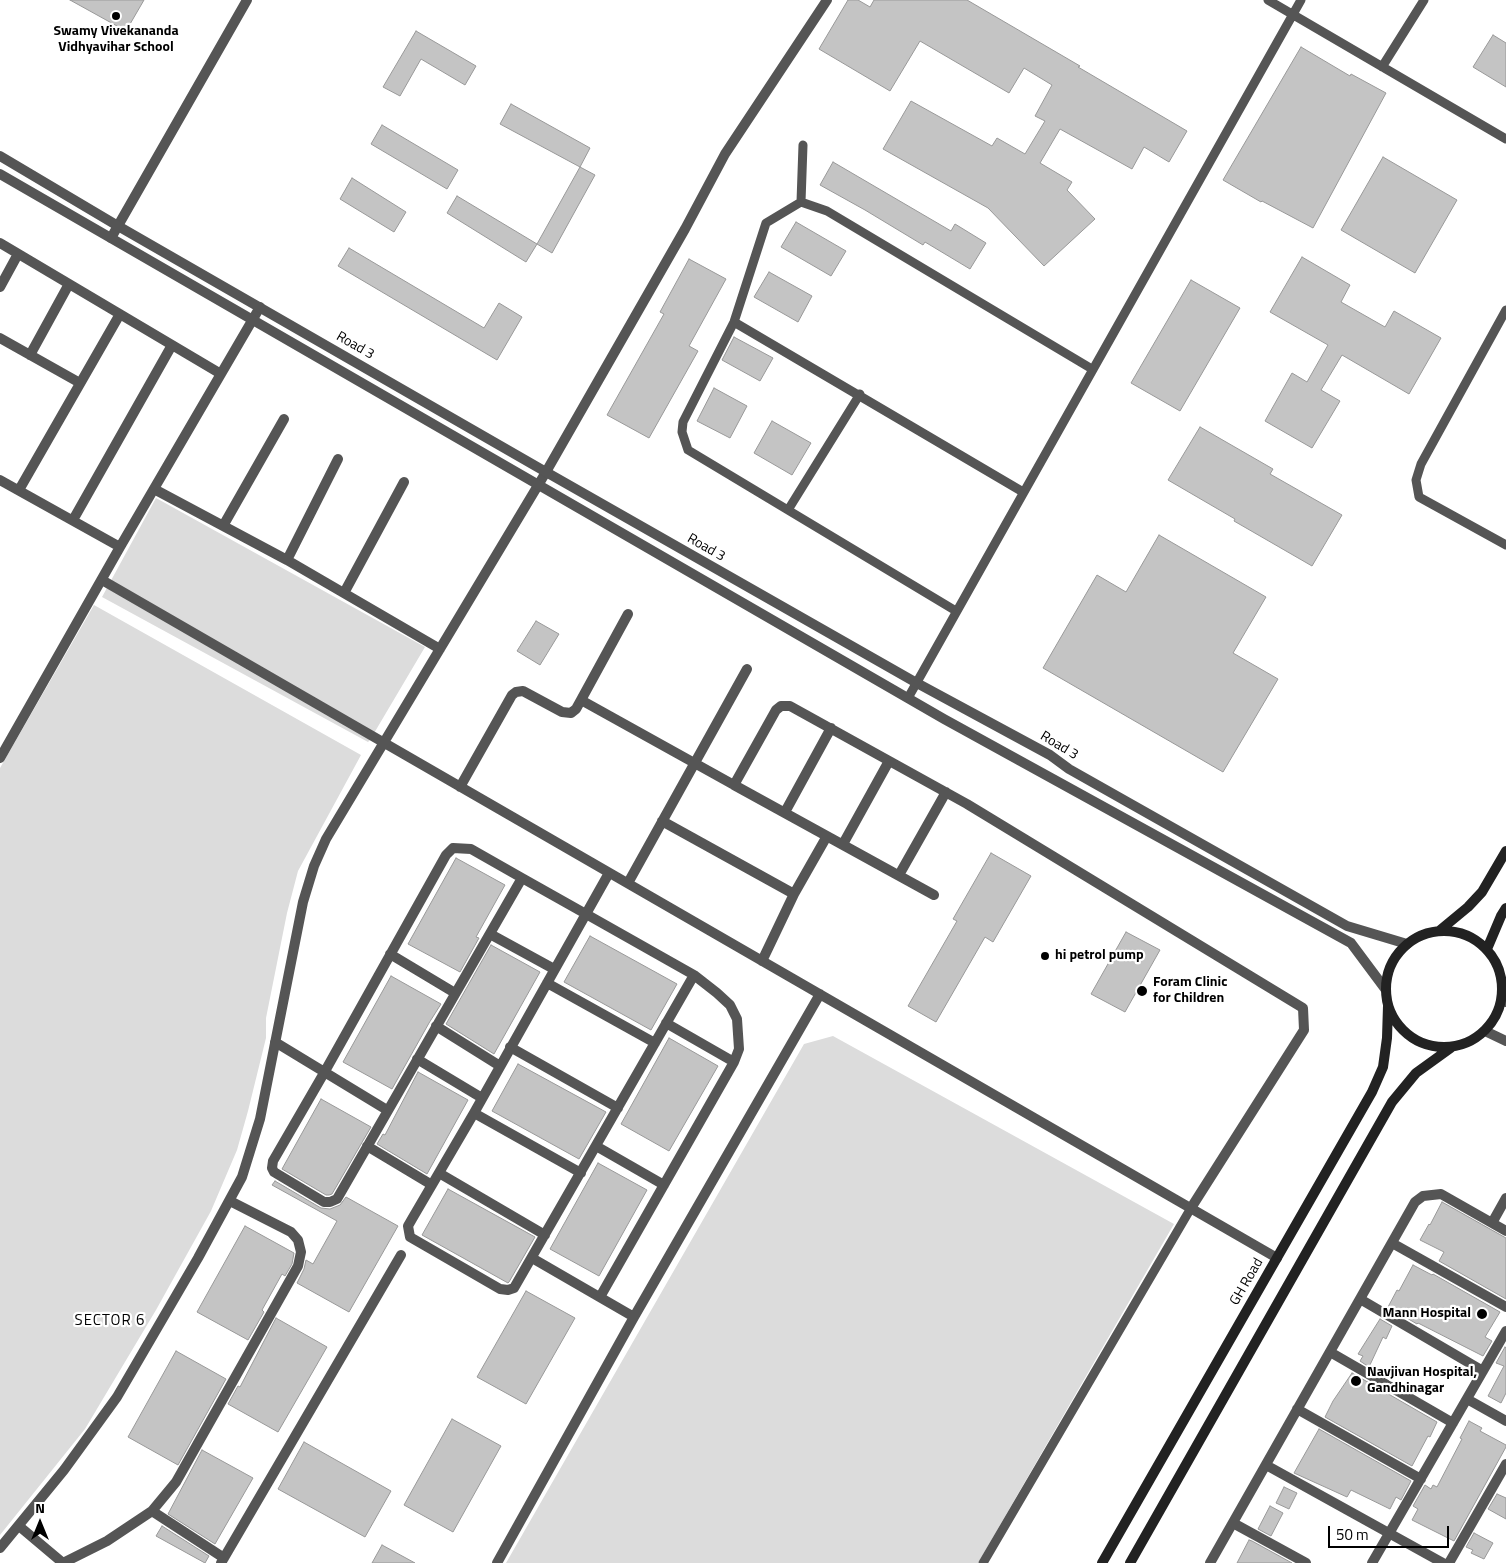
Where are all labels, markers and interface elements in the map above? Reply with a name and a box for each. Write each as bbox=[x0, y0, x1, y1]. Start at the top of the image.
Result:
marker: Swamy Vivekananda Vidhyavihar School bbox=[110, 10, 122, 22]
place label: Swamy Vivekananda Vidhyavihar School bbox=[53, 24, 179, 56]
street label: Road 3 bbox=[333, 328, 377, 364]
street label: Road 3 bbox=[684, 530, 728, 566]
street label: Road 3 bbox=[1037, 728, 1081, 764]
place label: hi petrol pump bbox=[1055, 948, 1144, 964]
marker: hi petrol pump bbox=[1039, 950, 1051, 962]
place label: Foram Clinic for Children bbox=[1153, 975, 1227, 1008]
marker: Foram Clinic for Children bbox=[1135, 984, 1149, 998]
street label: GH Road bbox=[1227, 1256, 1267, 1308]
place label: Mann Hospital bbox=[1383, 1306, 1471, 1322]
marker: Mann Hospital bbox=[1475, 1307, 1489, 1321]
district label: SECTOR 6 bbox=[74, 1312, 146, 1330]
place label: Navjivan Hospital, Gandhinagar bbox=[1367, 1365, 1477, 1398]
marker: Navjivan Hospital, Gandhinagar bbox=[1349, 1374, 1363, 1388]
text: N bbox=[35, 1497, 45, 1518]
north arrow bbox=[15, 1498, 65, 1548]
scale bar bbox=[1331, 1516, 1452, 1548]
text: 50 m bbox=[1336, 1523, 1369, 1546]

